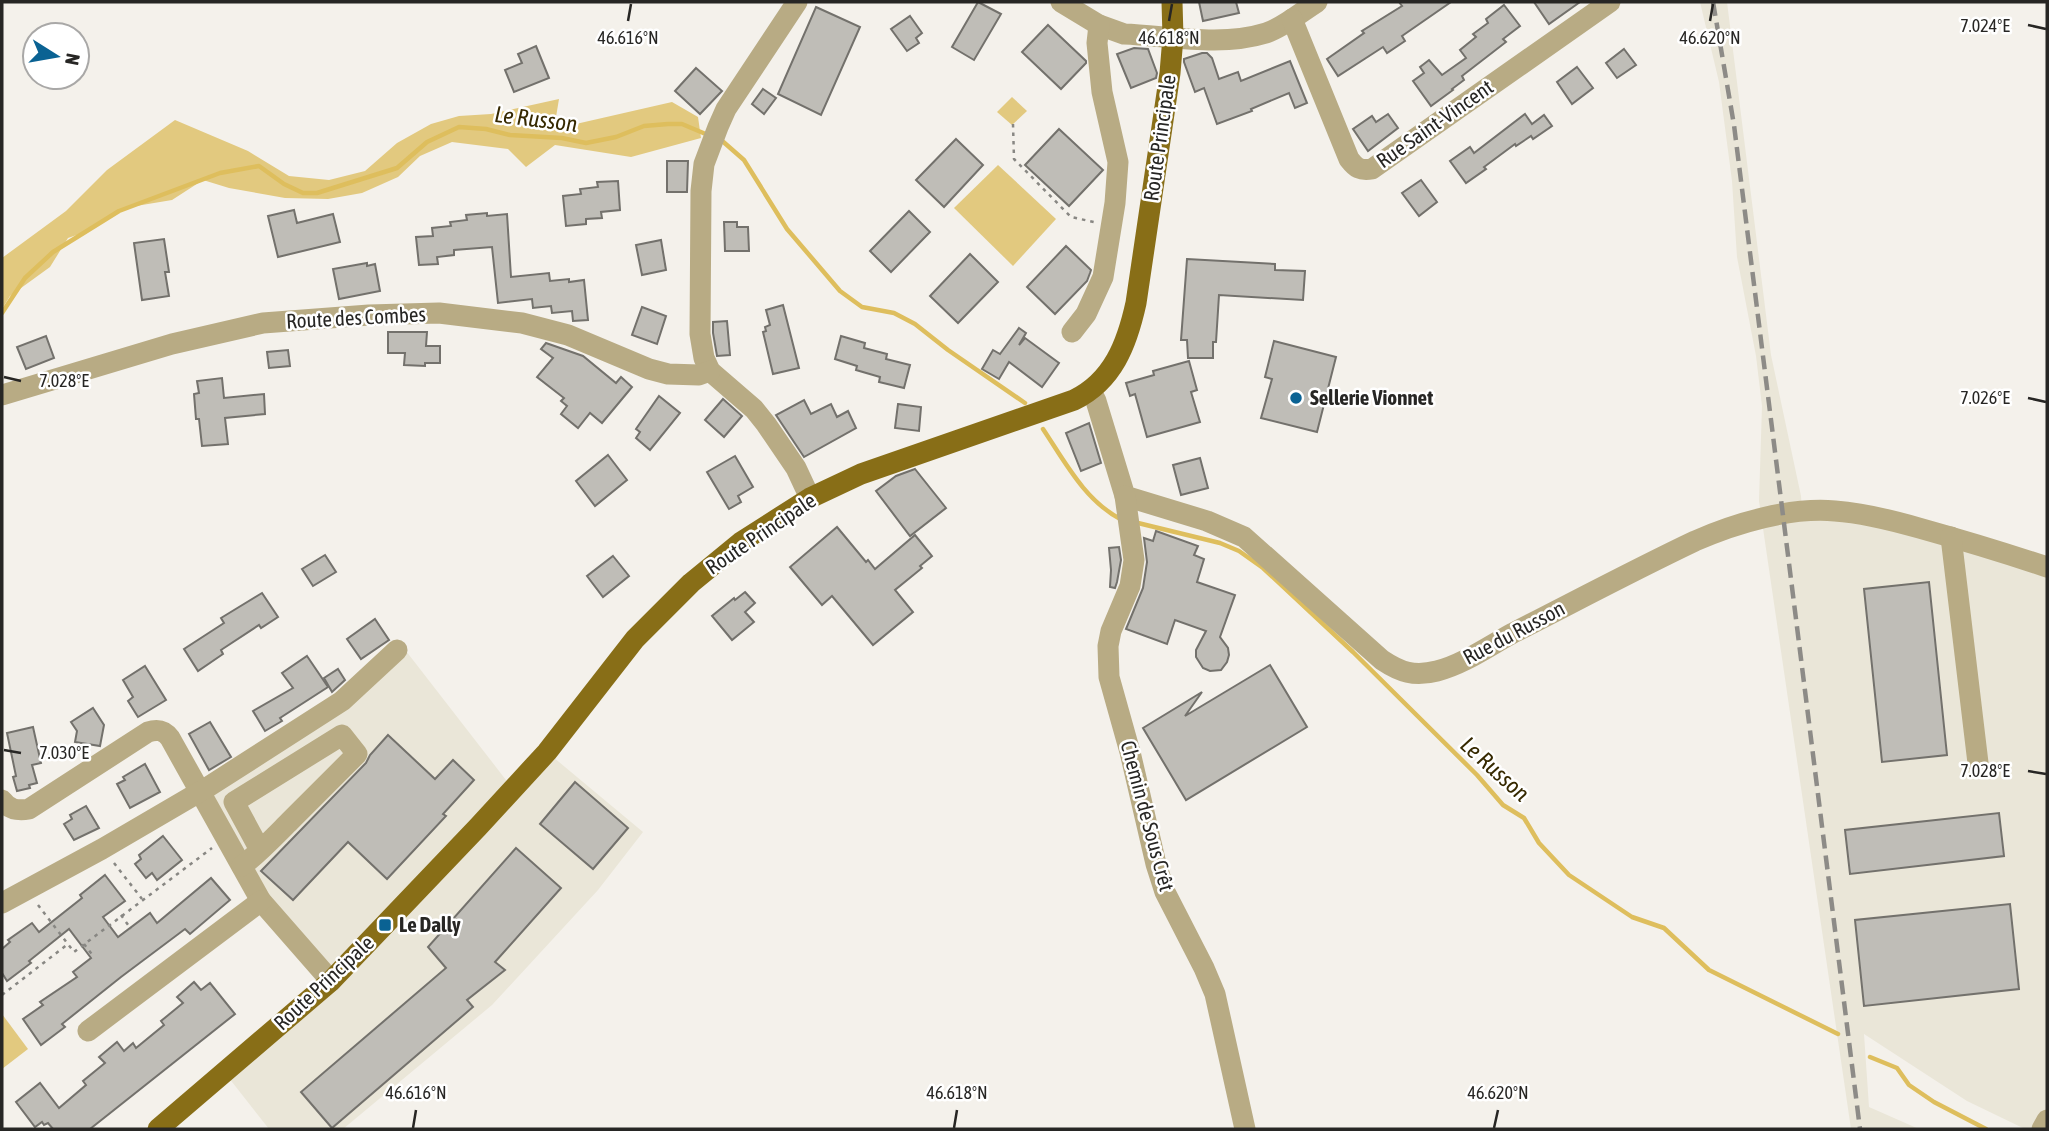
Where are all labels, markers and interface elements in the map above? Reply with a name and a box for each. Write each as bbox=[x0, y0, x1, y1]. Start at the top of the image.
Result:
text: 7.024°E bbox=[1960, 15, 2010, 36]
north arrow bbox=[21, 21, 91, 91]
text: 46.616°N bbox=[597, 27, 659, 48]
text: 46.618°N bbox=[1138, 27, 1200, 48]
text: 46.620°N bbox=[1679, 27, 1741, 48]
text: N bbox=[61, 52, 85, 67]
street label: Route Principale bbox=[1138, 73, 1180, 203]
street label: Rue Saint-Vincent bbox=[1372, 74, 1497, 172]
water label: Le Russon bbox=[493, 101, 579, 137]
street label: Route des Combes bbox=[285, 301, 426, 333]
text: 7.028°E bbox=[39, 370, 89, 391]
place label: Sellerie Vionnet bbox=[1310, 385, 1433, 409]
text: 7.026°E bbox=[1960, 387, 2010, 408]
marker: Sellerie Vionnet bbox=[1288, 390, 1304, 406]
street label: Route Principale bbox=[701, 488, 820, 579]
street label: Rue du Russon bbox=[1459, 595, 1568, 669]
water label: Le Russon bbox=[1455, 731, 1535, 807]
street label: Chemin de Sous Crêt bbox=[1116, 738, 1180, 894]
text: 7.030°E bbox=[39, 742, 89, 763]
text: 7.028°E bbox=[1960, 760, 2010, 781]
place label: Le Dally bbox=[399, 912, 461, 936]
marker: Le Dally bbox=[377, 917, 393, 933]
street label: Route Principale bbox=[269, 930, 378, 1035]
text: 46.616°N bbox=[385, 1082, 447, 1103]
text: 46.618°N bbox=[926, 1082, 988, 1103]
text: 46.620°N bbox=[1467, 1082, 1529, 1103]

